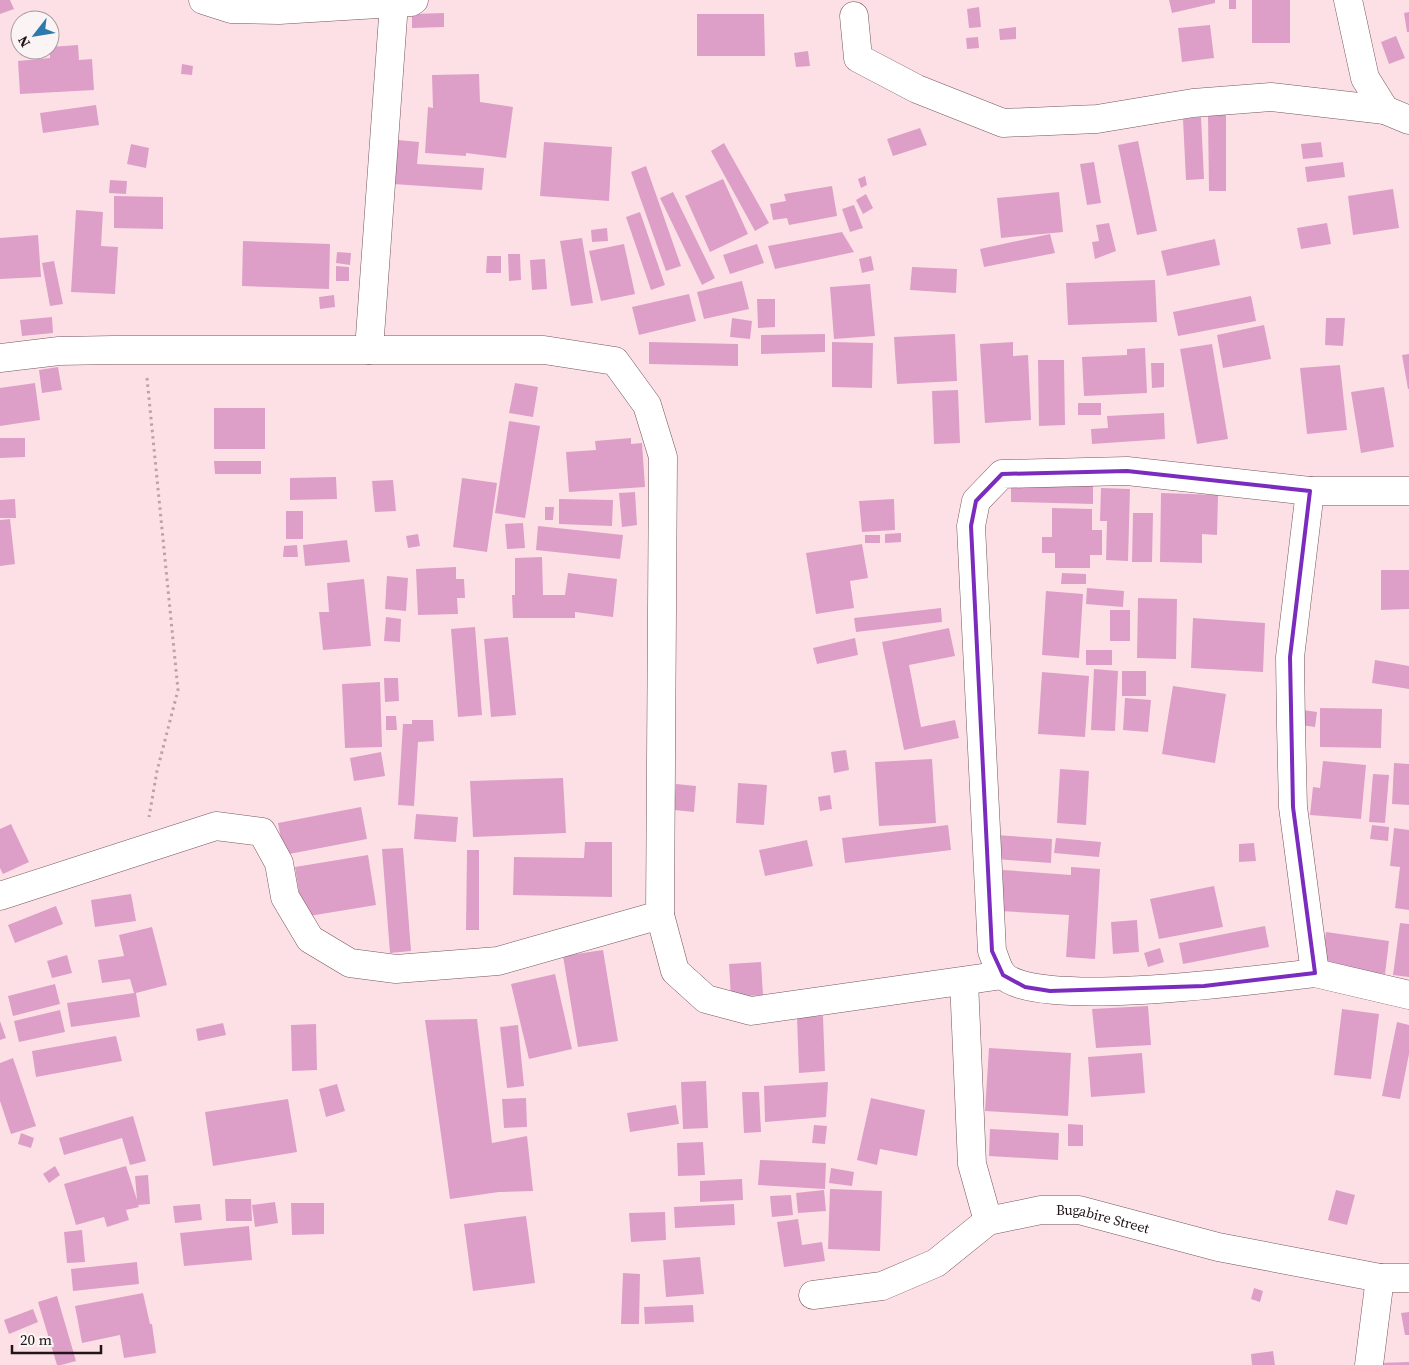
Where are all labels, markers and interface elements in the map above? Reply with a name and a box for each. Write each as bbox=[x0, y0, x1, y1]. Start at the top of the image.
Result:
north arrow bbox=[10, 10, 60, 60]
text: N bbox=[13, 32, 35, 51]
street label: Bugabire Street bbox=[1056, 1200, 1152, 1238]
scale bar bbox=[12, 1322, 101, 1354]
text: 20 m bbox=[20, 1329, 52, 1350]

